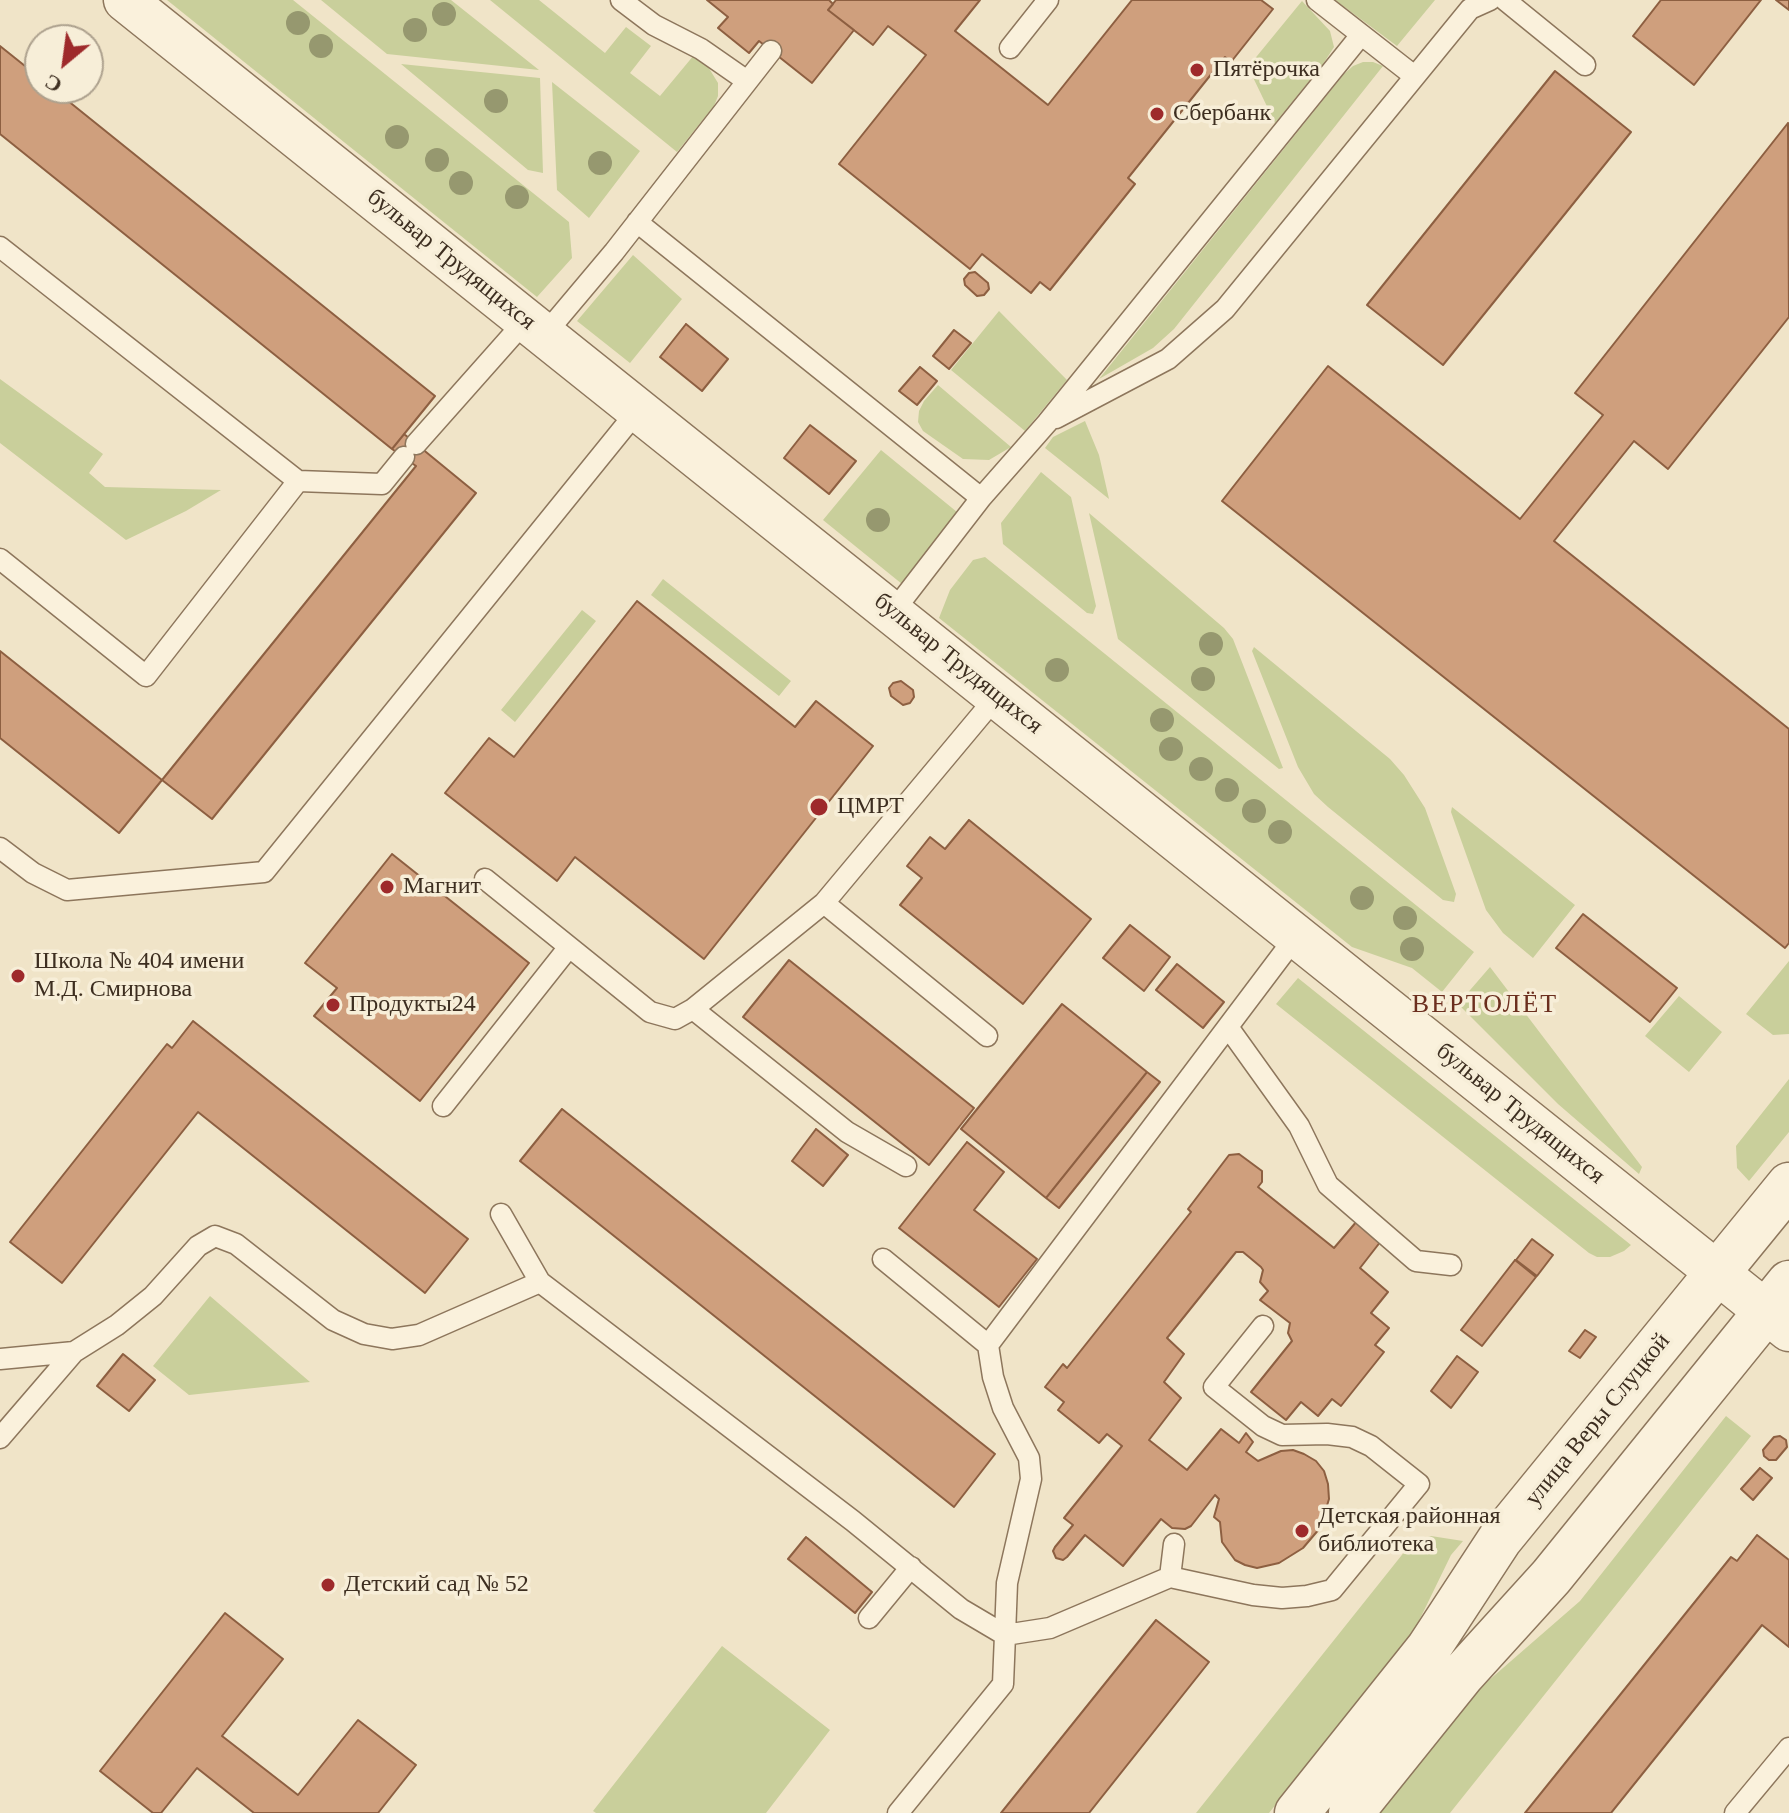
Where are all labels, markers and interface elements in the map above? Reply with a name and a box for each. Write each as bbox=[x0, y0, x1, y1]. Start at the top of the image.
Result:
north arrow bbox=[24, 24, 104, 104]
place label: Пятёрочка bbox=[1213, 56, 1320, 84]
marker: Пятёрочка bbox=[1188, 61, 1206, 79]
text: С bbox=[40, 69, 66, 98]
place label: Сбербанк bbox=[1173, 100, 1271, 128]
marker: Сбербанк bbox=[1148, 105, 1166, 123]
street label: бульвар Трудящихся bbox=[361, 183, 541, 337]
street label: бульвар Трудящихся bbox=[868, 587, 1048, 741]
place label: ЦМРТ bbox=[837, 793, 904, 821]
marker: ЦМРТ bbox=[808, 796, 830, 818]
place label: Магнит bbox=[403, 873, 481, 901]
marker: Магнит bbox=[378, 878, 396, 896]
place label: Школа № 404 имени М.Д. Смирнова bbox=[34, 948, 244, 1004]
marker: Школа № 404 имени М.Д. Смирнова bbox=[9, 967, 27, 985]
district label: ВЕРТОЛЁТ bbox=[1412, 989, 1558, 1021]
place label: Продукты24 bbox=[349, 991, 476, 1019]
marker: Продукты24 bbox=[324, 996, 342, 1014]
street label: бульвар Трудящихся bbox=[1430, 1037, 1610, 1191]
street label: улица Веры Слуцкой bbox=[1519, 1328, 1677, 1512]
place label: Детская районная библиотека bbox=[1318, 1503, 1501, 1559]
marker: Детская районная библиотека bbox=[1293, 1522, 1311, 1540]
place label: Детский сад № 52 bbox=[344, 1571, 529, 1599]
marker: Детский сад № 52 bbox=[319, 1576, 337, 1594]

